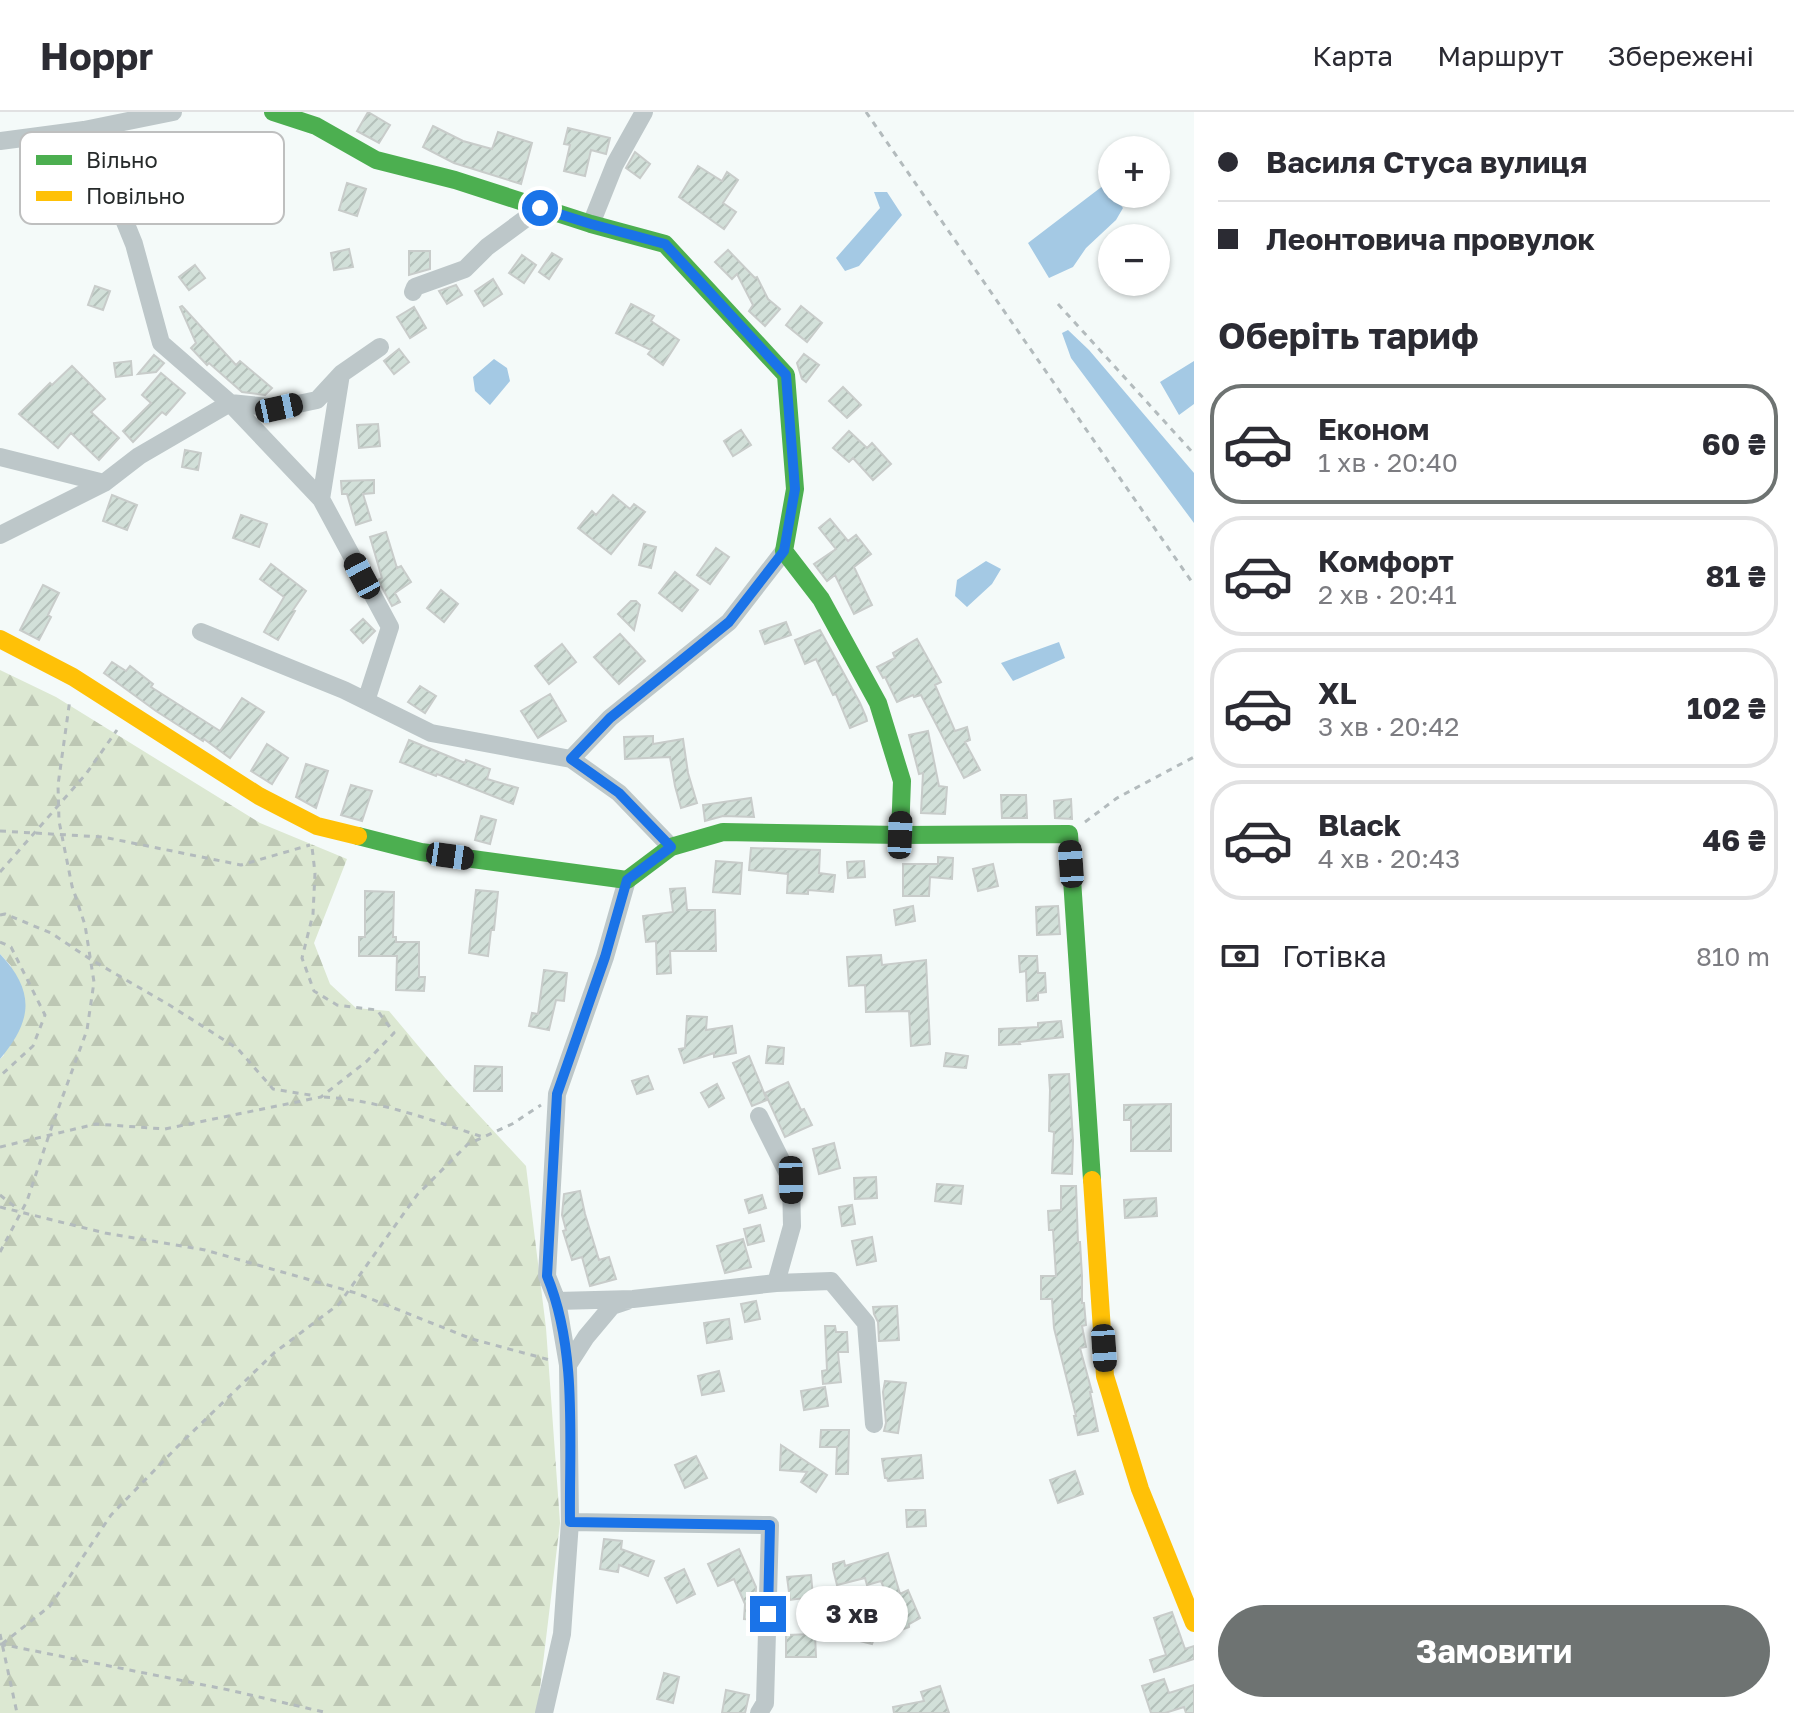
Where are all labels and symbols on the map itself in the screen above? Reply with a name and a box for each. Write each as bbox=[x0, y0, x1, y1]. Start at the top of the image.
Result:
legend bbox=[20, 132, 284, 224]
text: Вільно bbox=[86, 146, 158, 173]
text: Повільно bbox=[86, 182, 185, 209]
route start bbox=[522, 190, 558, 226]
car bbox=[253, 391, 305, 425]
car bbox=[340, 549, 384, 603]
car bbox=[887, 811, 913, 859]
car bbox=[1057, 839, 1085, 889]
car bbox=[425, 841, 475, 871]
car bbox=[779, 1156, 803, 1204]
car bbox=[1090, 1323, 1118, 1373]
callout: 3 хв bbox=[796, 1586, 908, 1642]
route end bbox=[750, 1596, 786, 1632]

